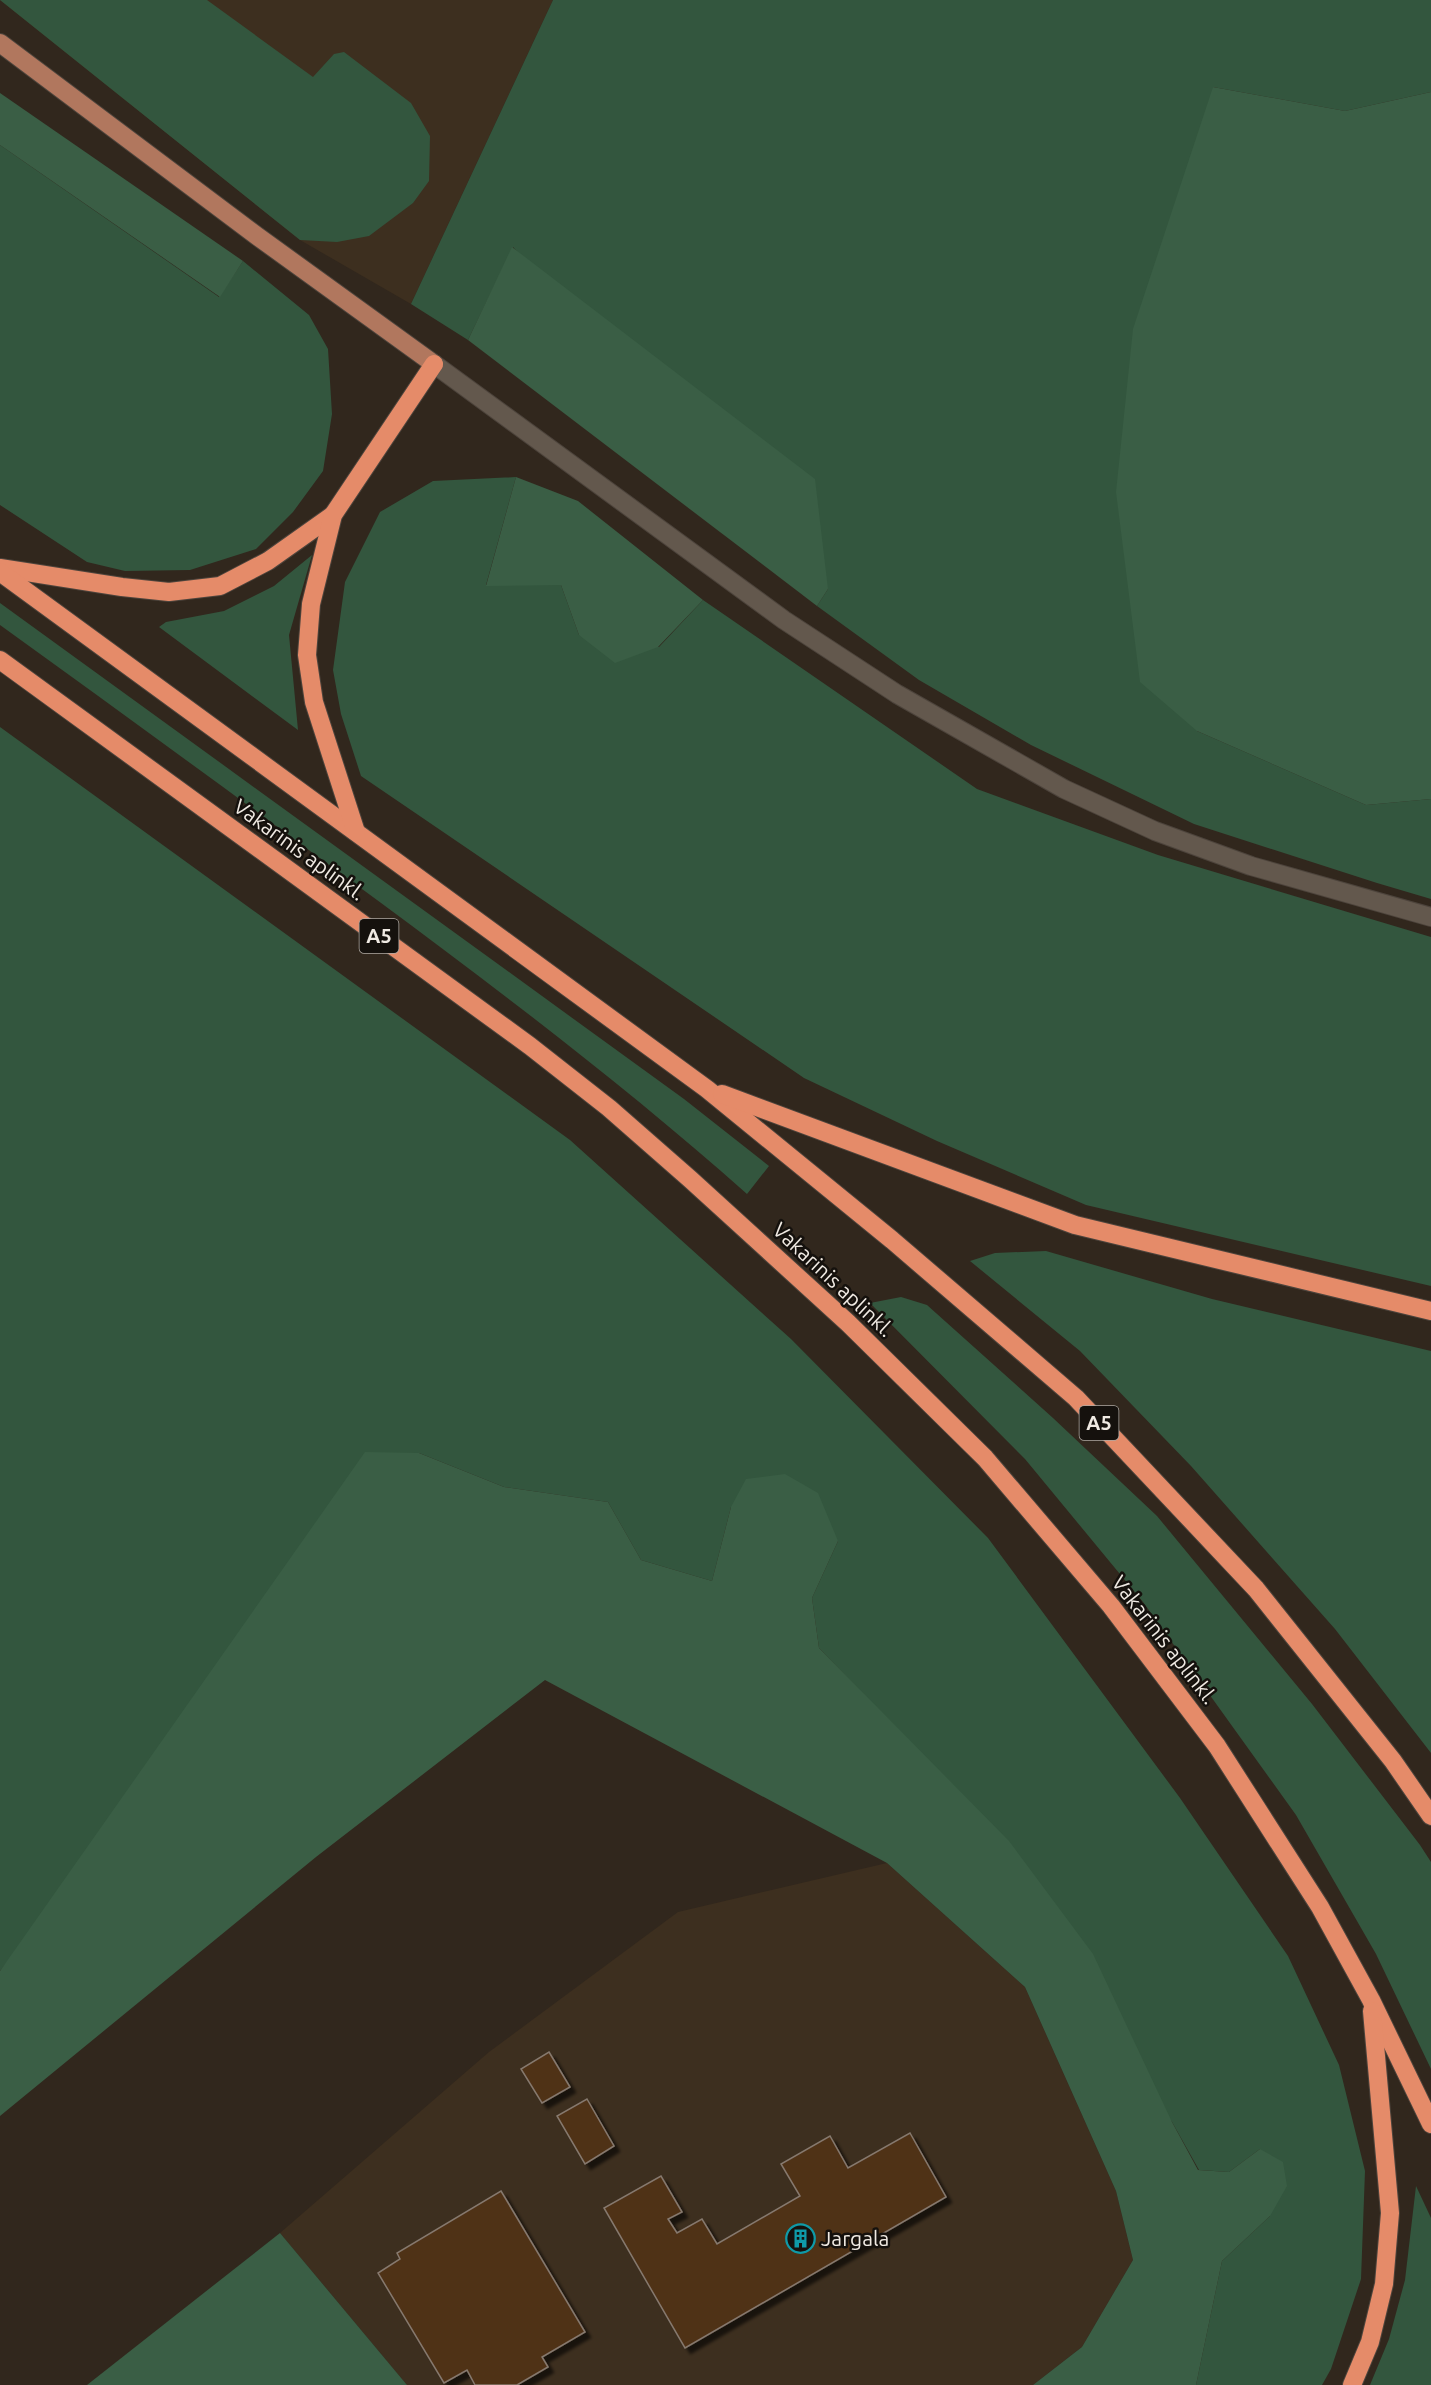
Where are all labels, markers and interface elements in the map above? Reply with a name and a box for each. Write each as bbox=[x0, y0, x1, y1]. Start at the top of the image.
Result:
street label: Vakarinis aplinkl. bbox=[229, 794, 370, 905]
road number: A5 bbox=[360, 919, 398, 953]
street label: Vakarinis aplinkl. bbox=[768, 1217, 899, 1341]
road number: A5 bbox=[1080, 1406, 1118, 1440]
street label: Vakarinis aplinkl. bbox=[1107, 1570, 1222, 1708]
building icon: Jargala bbox=[784, 2223, 816, 2255]
place label: Jargala bbox=[821, 2226, 889, 2250]

